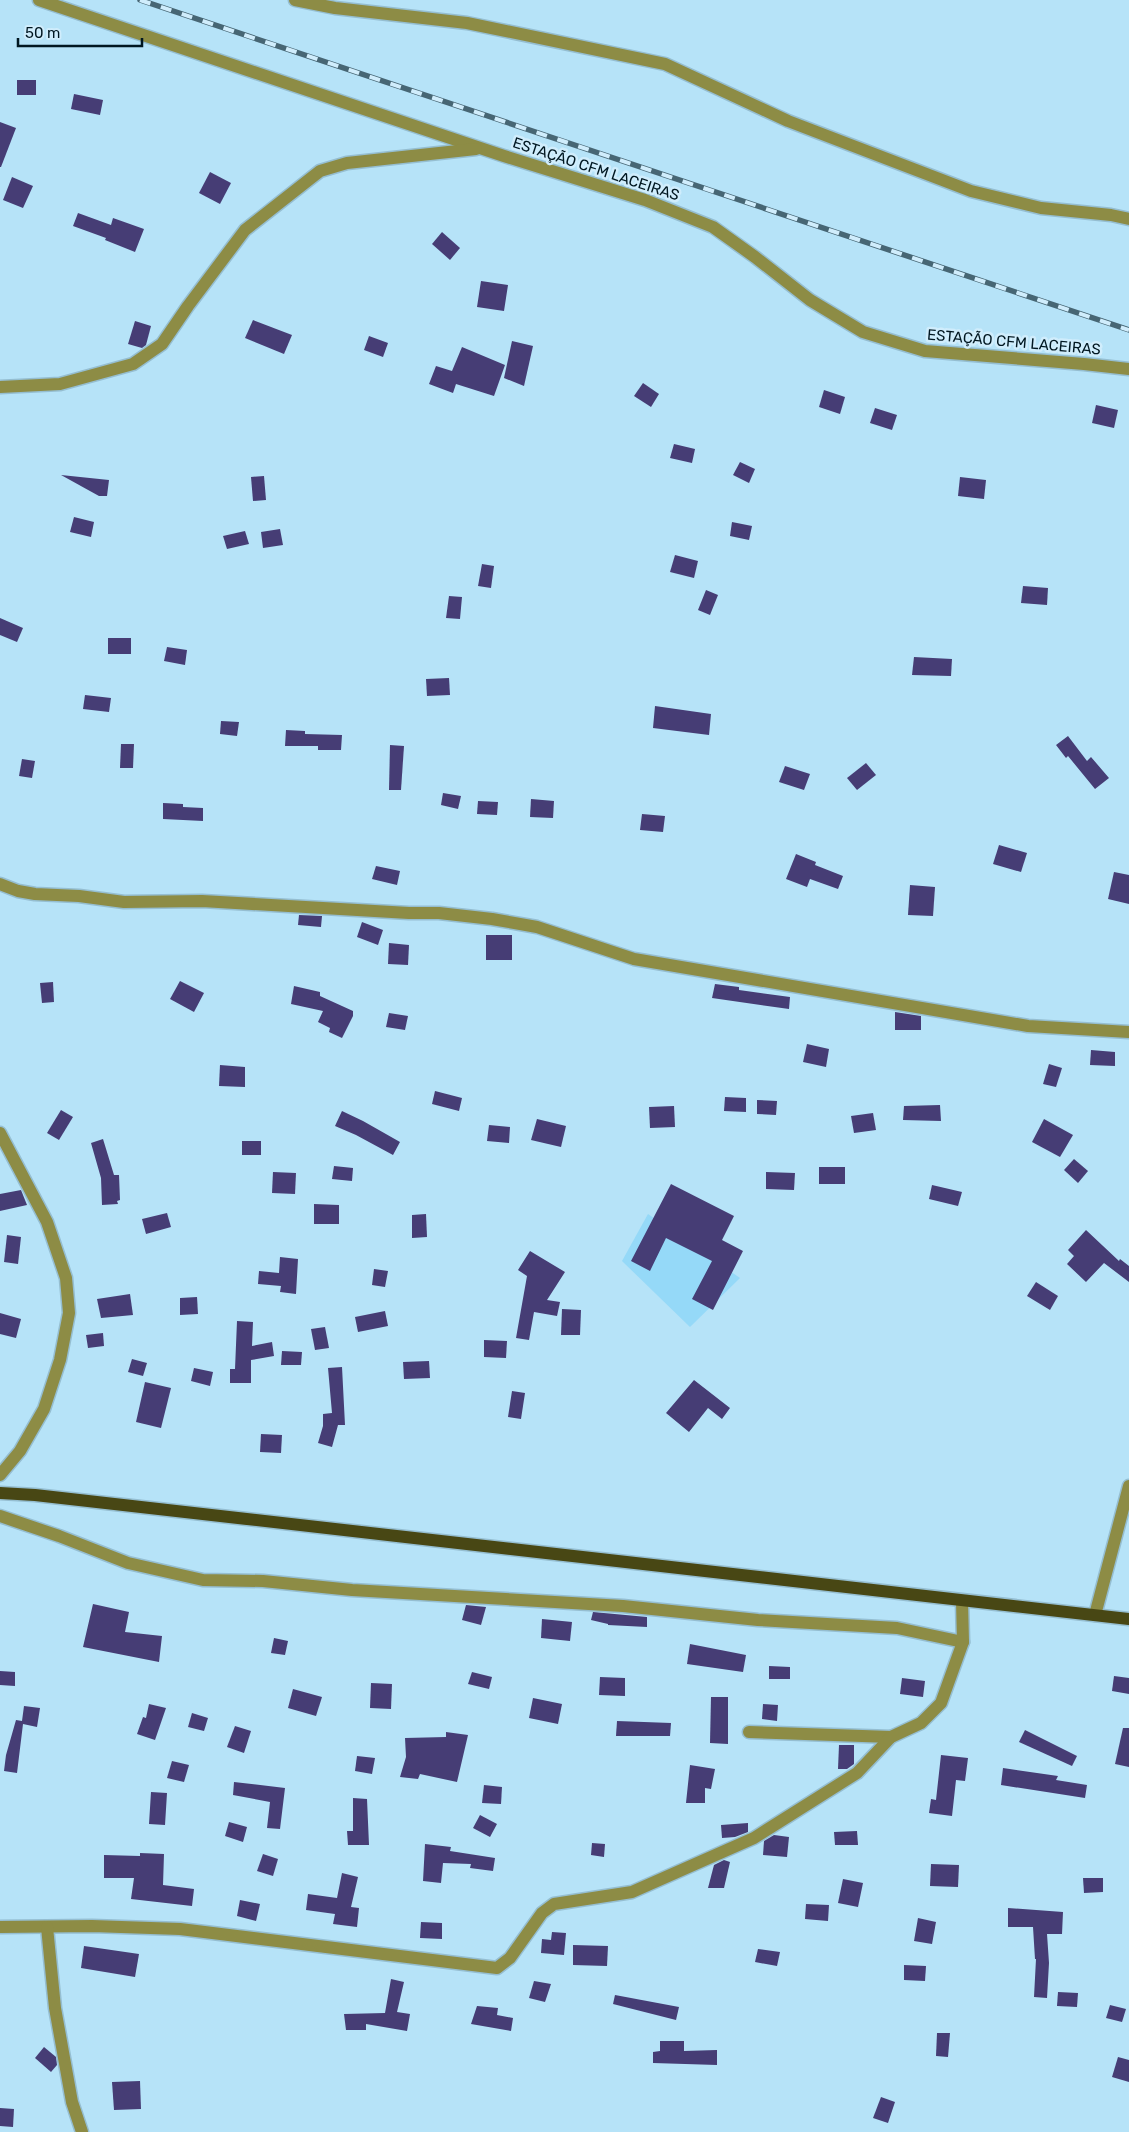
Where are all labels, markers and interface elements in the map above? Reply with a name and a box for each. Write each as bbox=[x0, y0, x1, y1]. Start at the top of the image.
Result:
scale bar bbox=[18, 15, 141, 47]
text: 50 m bbox=[25, 24, 60, 42]
street label: ESTAÇÃO CFM LACEIRAS bbox=[510, 134, 682, 204]
street label: ESTAÇÃO CFM LACEIRAS bbox=[926, 325, 1102, 359]

